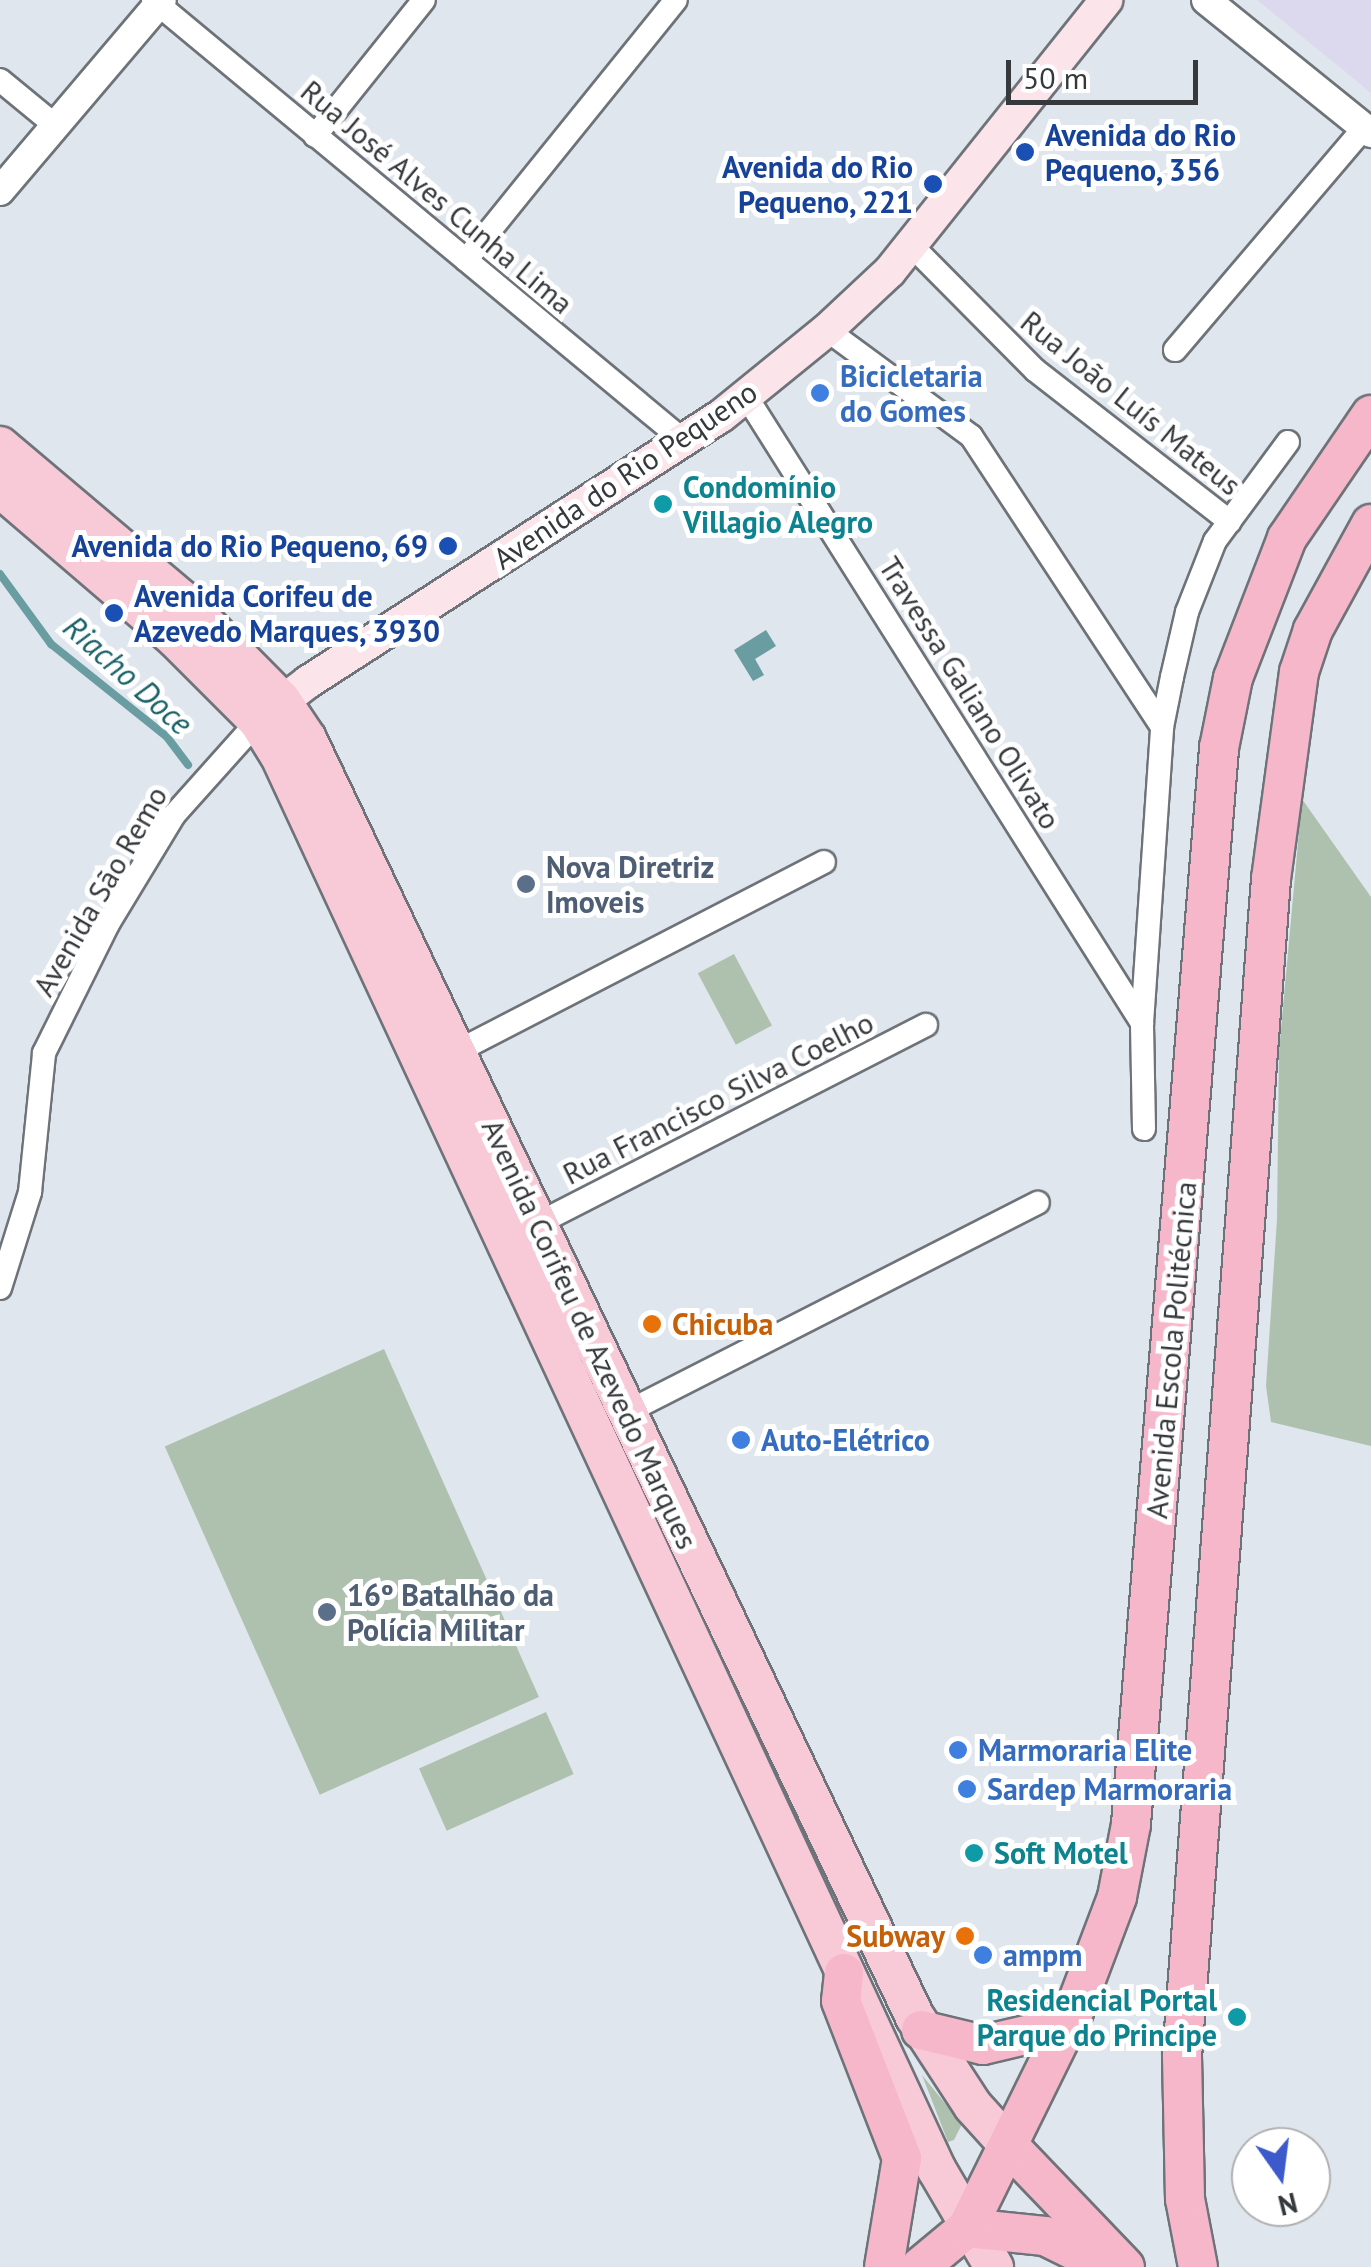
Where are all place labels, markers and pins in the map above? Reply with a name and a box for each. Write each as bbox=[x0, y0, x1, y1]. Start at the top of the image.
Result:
place label: Avenida do Rio Pequeno, 356 bbox=[1045, 117, 1236, 188]
marker: Avenida do Rio Pequeno, 356 bbox=[1014, 141, 1036, 163]
place label: Avenida do Rio Pequeno, 221 bbox=[722, 149, 913, 220]
marker: Avenida do Rio Pequeno, 221 bbox=[922, 173, 944, 195]
place label: Bicicletaria do Gomes bbox=[840, 358, 983, 428]
marker: Bicicletaria do Gomes bbox=[809, 382, 831, 404]
place label: Condomínio Villagio Alegro bbox=[683, 469, 874, 540]
marker: Condomínio Villagio Alegro bbox=[652, 493, 674, 515]
place label: Avenida do Rio Pequeno, 69 bbox=[69, 528, 428, 564]
marker: Avenida do Rio Pequeno, 69 bbox=[437, 535, 459, 557]
place label: Avenida Corifeu de Azevedo Marques, 3930 bbox=[134, 578, 442, 648]
marker: Avenida Corifeu de Azevedo Marques, 3930 bbox=[103, 602, 125, 624]
place label: Nova Diretriz Imoveis bbox=[546, 849, 714, 920]
marker: Nova Diretriz Imoveis bbox=[515, 873, 537, 895]
place label: Chicuba bbox=[672, 1306, 773, 1342]
marker: Chicuba bbox=[641, 1313, 663, 1335]
place label: Auto-Elétrico bbox=[761, 1422, 930, 1458]
marker: Auto-Elétrico bbox=[730, 1429, 752, 1451]
place label: 16º Batalhão da Polícia Militar bbox=[347, 1577, 554, 1648]
marker: 16º Batalhão da Polícia Militar bbox=[316, 1601, 338, 1623]
place label: Marmoraria Elite bbox=[978, 1732, 1192, 1768]
marker: Marmoraria Elite bbox=[947, 1739, 969, 1761]
place label: Sardep Marmoraria bbox=[987, 1771, 1232, 1807]
marker: Sardep Marmoraria bbox=[956, 1778, 978, 1800]
place label: Soft Motel bbox=[994, 1835, 1128, 1871]
marker: Soft Motel bbox=[963, 1842, 985, 1864]
place label: Subway bbox=[846, 1918, 945, 1954]
marker: Subway bbox=[954, 1925, 976, 1947]
place label: ampm bbox=[1003, 1937, 1082, 1973]
marker: ampm bbox=[972, 1944, 994, 1966]
place label: Residencial Portal Parque do Principe bbox=[977, 1982, 1217, 2052]
marker: Residencial Portal Parque do Principe bbox=[1226, 2006, 1248, 2028]

